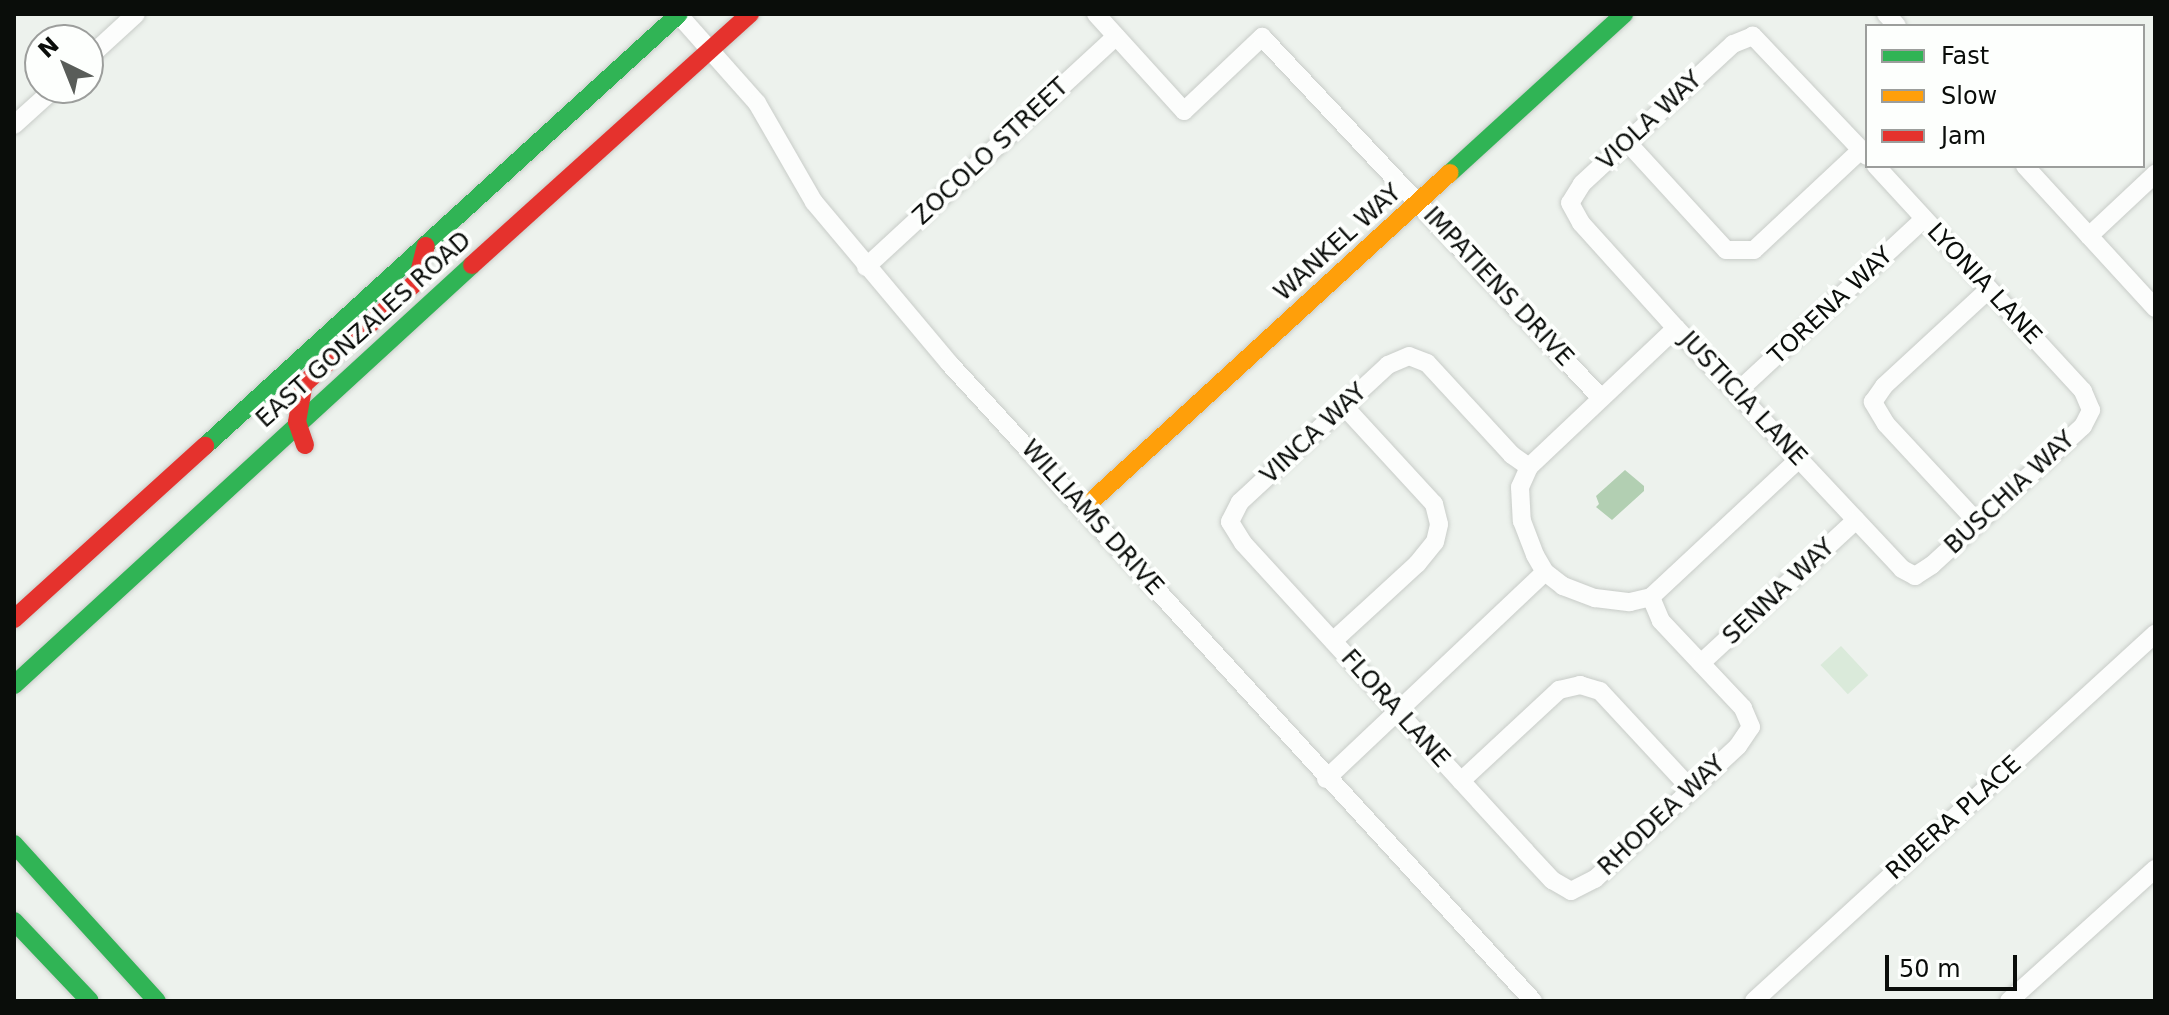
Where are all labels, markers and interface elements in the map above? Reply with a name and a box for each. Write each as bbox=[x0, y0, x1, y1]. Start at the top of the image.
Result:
north arrow bbox=[24, 24, 104, 104]
legend bbox=[1865, 24, 2145, 168]
text: N bbox=[33, 32, 64, 63]
text: Fast bbox=[1941, 42, 1989, 70]
street label: VIOLA WAY bbox=[1592, 65, 1708, 177]
street label: ZOCOLO STREET bbox=[907, 73, 1075, 231]
text: Slow bbox=[1941, 82, 1997, 110]
text: Jam bbox=[1941, 122, 1986, 150]
street label: WANKEL WAY bbox=[1269, 179, 1407, 307]
street label: IMPATIENS DRIVE bbox=[1417, 202, 1579, 372]
street label: LYONIA LANE bbox=[1921, 218, 2047, 350]
street label: EAST GONZALES ROAD bbox=[251, 226, 477, 434]
street label: TORENA WAY bbox=[1763, 241, 1899, 371]
street label: JUSTICIA LANE bbox=[1673, 326, 1813, 472]
street label: VINCA WAY bbox=[1255, 378, 1373, 490]
street label: BUSCHIA WAY bbox=[1939, 426, 2081, 560]
street label: WILLIAMS DRIVE bbox=[1015, 435, 1169, 601]
street label: SENNA WAY bbox=[1717, 533, 1841, 651]
street label: FLORA LANE bbox=[1335, 644, 1455, 774]
street label: RHODEA WAY bbox=[1593, 750, 1731, 882]
street label: RIBERA PLACE bbox=[1881, 750, 2027, 886]
scale bar bbox=[1889, 939, 2021, 989]
text: 50 m bbox=[1899, 955, 1961, 983]

